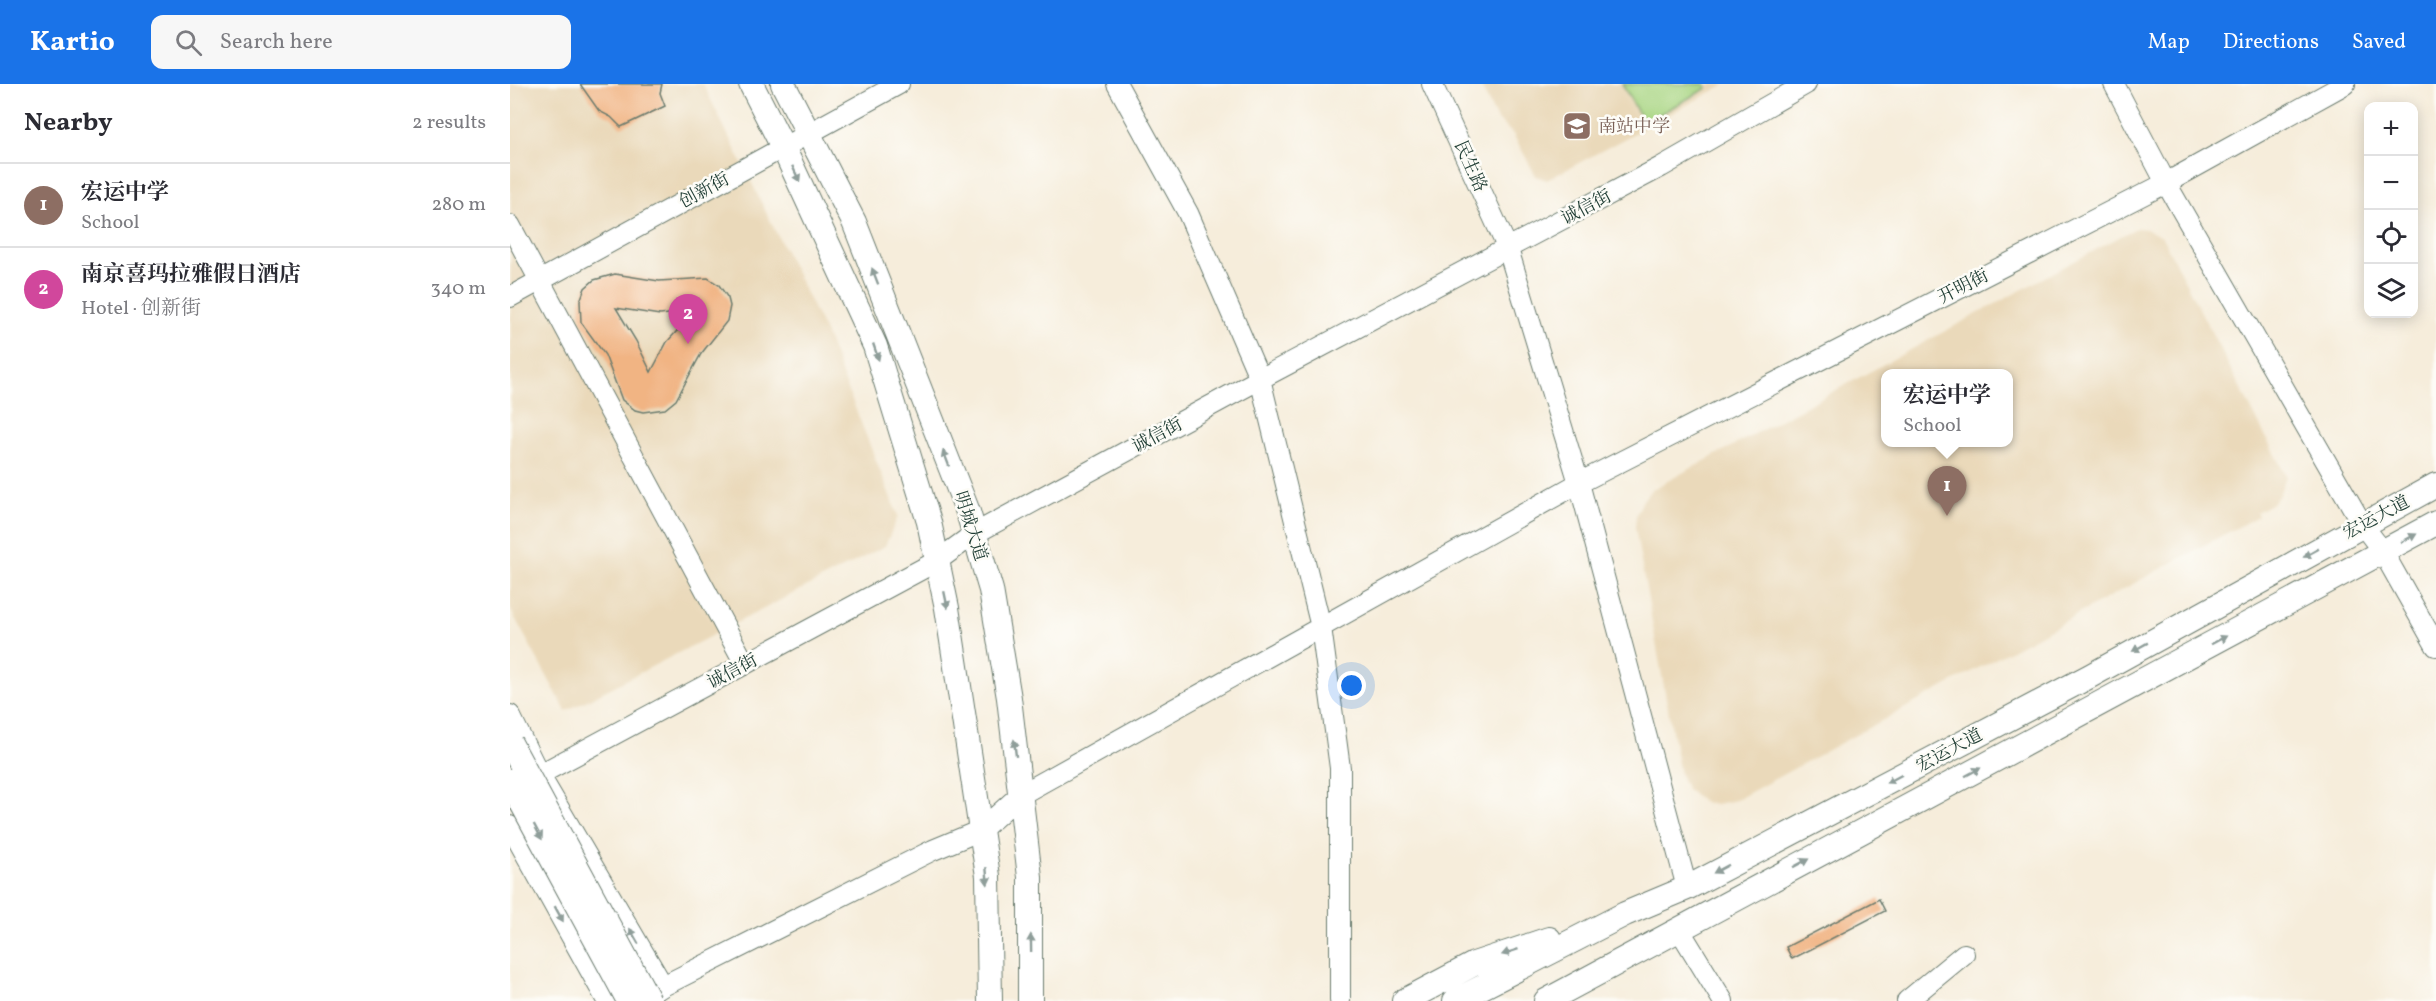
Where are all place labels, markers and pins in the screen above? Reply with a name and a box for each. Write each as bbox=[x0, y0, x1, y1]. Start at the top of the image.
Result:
school or university icon: 南站中学 bbox=[1561, 110, 1593, 142]
place label: 南站中学 bbox=[1598, 115, 1670, 140]
pin: 2 bbox=[668, 294, 708, 344]
pin: 1 bbox=[1928, 466, 1966, 516]

